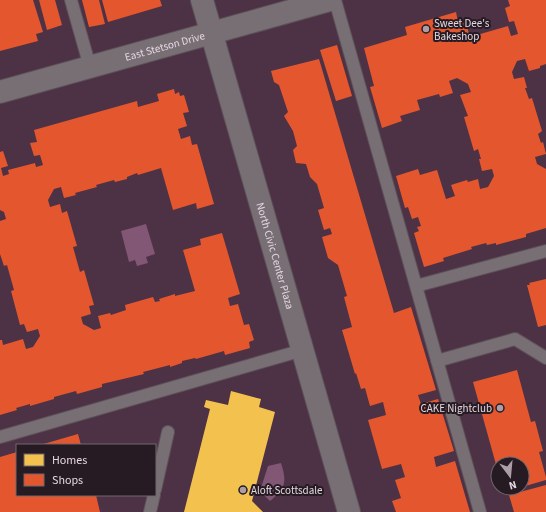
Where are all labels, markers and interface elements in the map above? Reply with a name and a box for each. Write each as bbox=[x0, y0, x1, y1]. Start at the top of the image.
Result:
place label: Sweet Dee's Bakeshop bbox=[434, 16, 490, 44]
marker: Sweet Dee's Bakeshop bbox=[421, 24, 431, 34]
street label: East Stetson Drive bbox=[123, 28, 207, 64]
street label: North Civic Center Plaza bbox=[253, 201, 298, 311]
place label: CAKE Nightclub bbox=[421, 401, 492, 416]
marker: CAKE Nightclub bbox=[495, 403, 505, 413]
legend bbox=[16, 444, 156, 496]
text: Homes bbox=[52, 452, 87, 469]
north arrow bbox=[490, 456, 530, 496]
text: Shops bbox=[52, 472, 83, 489]
text: N bbox=[507, 477, 518, 493]
place label: Aloft Scottsdale bbox=[251, 483, 323, 498]
marker: Aloft Scottsdale bbox=[238, 485, 248, 495]

